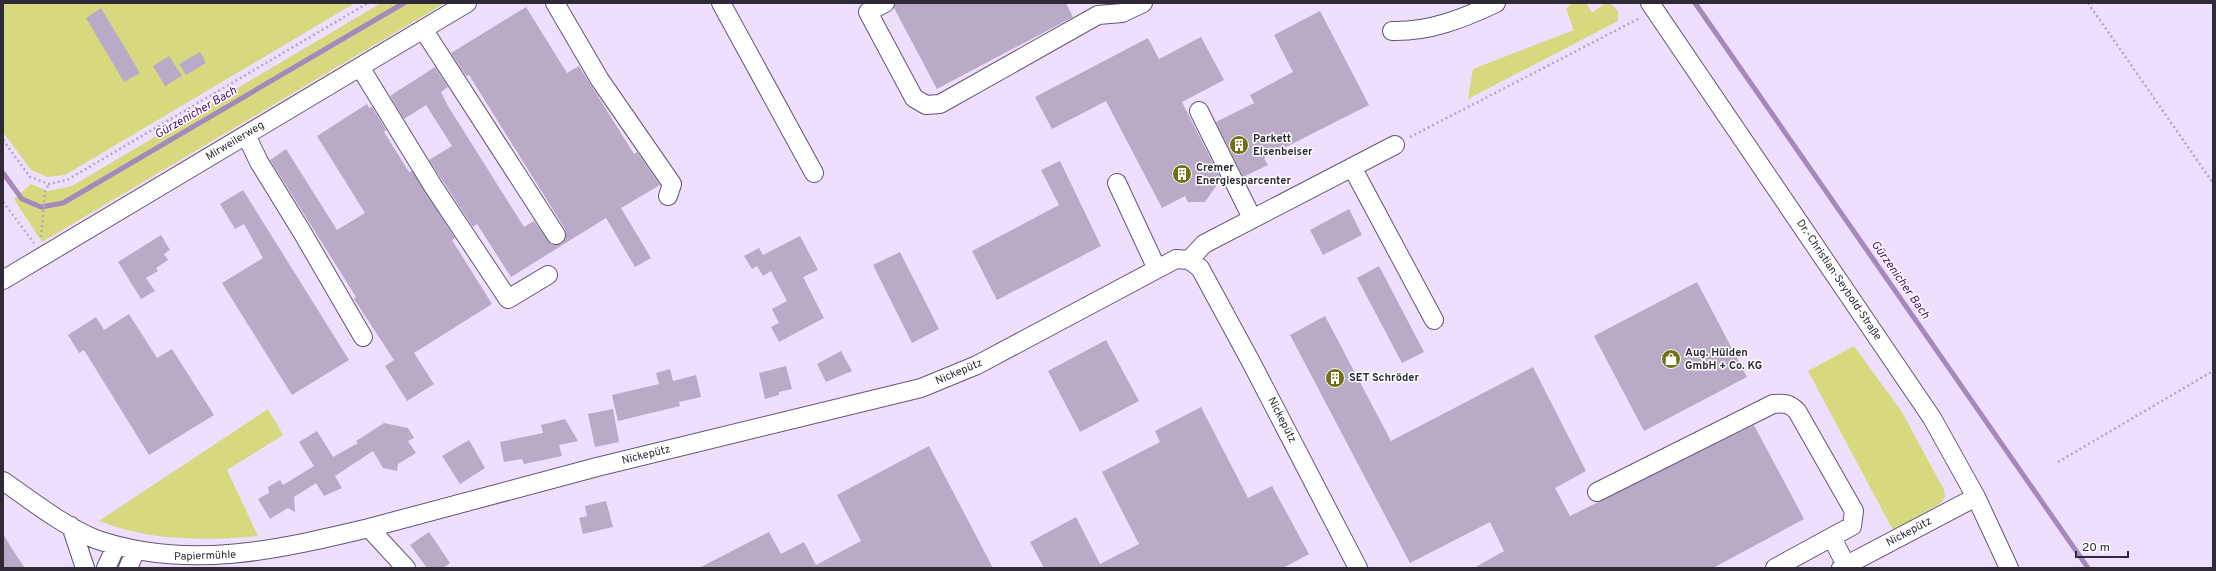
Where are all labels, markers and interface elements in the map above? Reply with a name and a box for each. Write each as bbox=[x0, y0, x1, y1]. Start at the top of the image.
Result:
water label: Gürzenicher Bach bbox=[152, 83, 240, 143]
street label: Mirweilerweg bbox=[203, 118, 267, 164]
place label: Parkett Eisenbeiser bbox=[1253, 132, 1313, 159]
building icon: Parkett Eisenbeiser bbox=[1228, 134, 1250, 156]
place label: Cremer Energiesparcenter bbox=[1196, 161, 1292, 188]
building icon: Cremer Energiesparcenter bbox=[1171, 163, 1193, 185]
street label: Dr.-Christian-Seybold-Straße bbox=[1793, 217, 1885, 343]
water label: Gürzenicher Bach bbox=[1867, 238, 1933, 323]
place label: Aug. Hülden GmbH + Co. KG bbox=[1685, 346, 1762, 373]
shop icon: Aug. Hülden GmbH + Co. KG bbox=[1660, 348, 1682, 370]
street label: Nickepütz bbox=[933, 356, 985, 388]
building icon: SET Schröder bbox=[1324, 367, 1346, 389]
place label: SET Schröder bbox=[1349, 371, 1419, 385]
street label: Nickepütz bbox=[1264, 395, 1300, 445]
street label: Nickepütz bbox=[620, 442, 672, 468]
street label: Nickepütz bbox=[1884, 514, 1934, 550]
scale bar bbox=[2076, 533, 2128, 559]
text: 20 m bbox=[2082, 540, 2110, 556]
street label: Papiermühle bbox=[174, 548, 237, 564]

